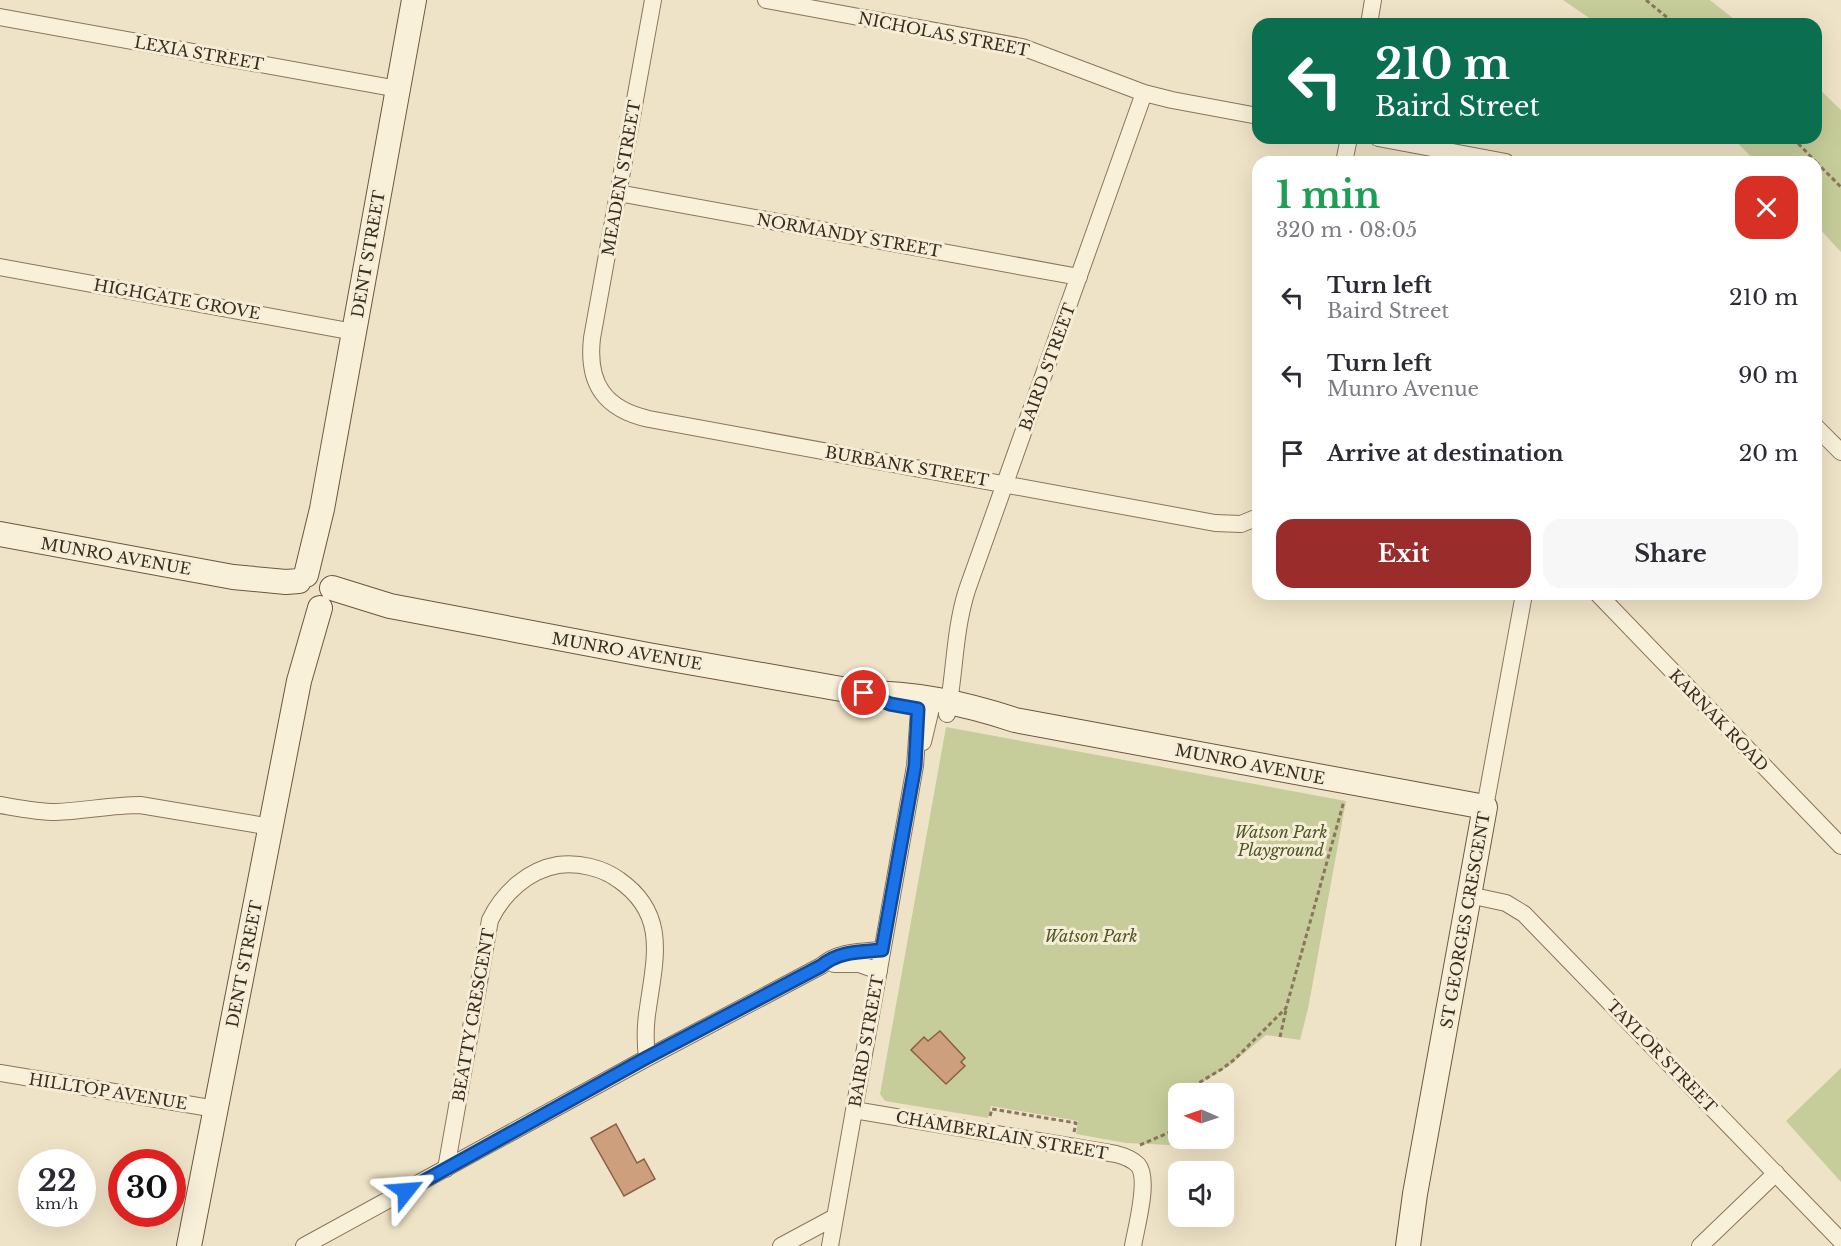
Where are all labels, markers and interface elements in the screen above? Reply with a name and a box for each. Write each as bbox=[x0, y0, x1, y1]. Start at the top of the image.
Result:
street label: NICHOLAS STREET bbox=[857, 8, 1031, 60]
street label: LEXIA STREET bbox=[133, 32, 265, 74]
text: 210 m bbox=[1375, 38, 1510, 90]
icon: left bbox=[1276, 42, 1354, 120]
text: Baird Street bbox=[1375, 90, 1540, 123]
street label: MEADEN STREET bbox=[597, 98, 645, 257]
text: 1 min bbox=[1276, 173, 1380, 218]
button: close bbox=[1735, 176, 1798, 239]
street label: DENT STREET bbox=[347, 189, 389, 319]
street label: NORMANDY STREET bbox=[755, 209, 943, 261]
text: 320 m · 08:05 bbox=[1276, 218, 1417, 242]
text: Turn left bbox=[1327, 272, 1432, 299]
street label: HIGHGATE GROVE bbox=[92, 274, 262, 324]
icon: left bbox=[1276, 281, 1309, 314]
text: 210 m bbox=[1729, 284, 1798, 311]
text: Baird Street bbox=[1327, 299, 1449, 323]
street label: BAIRD STREET bbox=[1015, 300, 1079, 433]
text: Turn left bbox=[1327, 350, 1432, 377]
icon: left bbox=[1276, 359, 1309, 392]
text: 90 m bbox=[1738, 362, 1798, 389]
text: Munro Avenue bbox=[1327, 377, 1479, 401]
icon: arrive bbox=[1276, 437, 1309, 470]
text: Arrive at destination bbox=[1327, 440, 1564, 467]
text: 20 m bbox=[1739, 440, 1798, 467]
street label: BURBANK STREET bbox=[824, 442, 990, 490]
button: Exit bbox=[1276, 519, 1531, 588]
button: Share bbox=[1543, 519, 1798, 588]
street label: MUNRO AVENUE bbox=[39, 533, 193, 579]
street label: MUNRO AVENUE bbox=[550, 628, 704, 674]
street label: KARNAK ROAD bbox=[1665, 665, 1773, 775]
pin bbox=[838, 667, 889, 718]
icon: arrive bbox=[847, 676, 880, 709]
street label: MUNRO AVENUE bbox=[1173, 740, 1327, 788]
street label: ST GEORGES CRESCENT bbox=[1436, 810, 1494, 1030]
park label: Watson Park Playground bbox=[1234, 822, 1328, 860]
street label: DENT STREET bbox=[222, 899, 266, 1029]
park label: Watson Park bbox=[1044, 926, 1138, 946]
street label: BEATTY CRESCENT bbox=[448, 927, 498, 1103]
street label: BAIRD STREET bbox=[845, 973, 888, 1109]
street label: TAYLOR STREET bbox=[1603, 995, 1721, 1117]
street label: HILLTOP AVENUE bbox=[27, 1069, 189, 1113]
north arrow bbox=[1168, 1083, 1234, 1149]
map controls bbox=[1168, 1083, 1234, 1227]
street label: CHAMBERLAIN STREET bbox=[894, 1106, 1110, 1164]
speed limit sign: 30 bbox=[108, 1149, 186, 1227]
position arrow bbox=[374, 1159, 438, 1223]
button: sound bbox=[1168, 1161, 1234, 1227]
text: 22 bbox=[37, 1162, 77, 1199]
text: km/h bbox=[36, 1194, 78, 1213]

